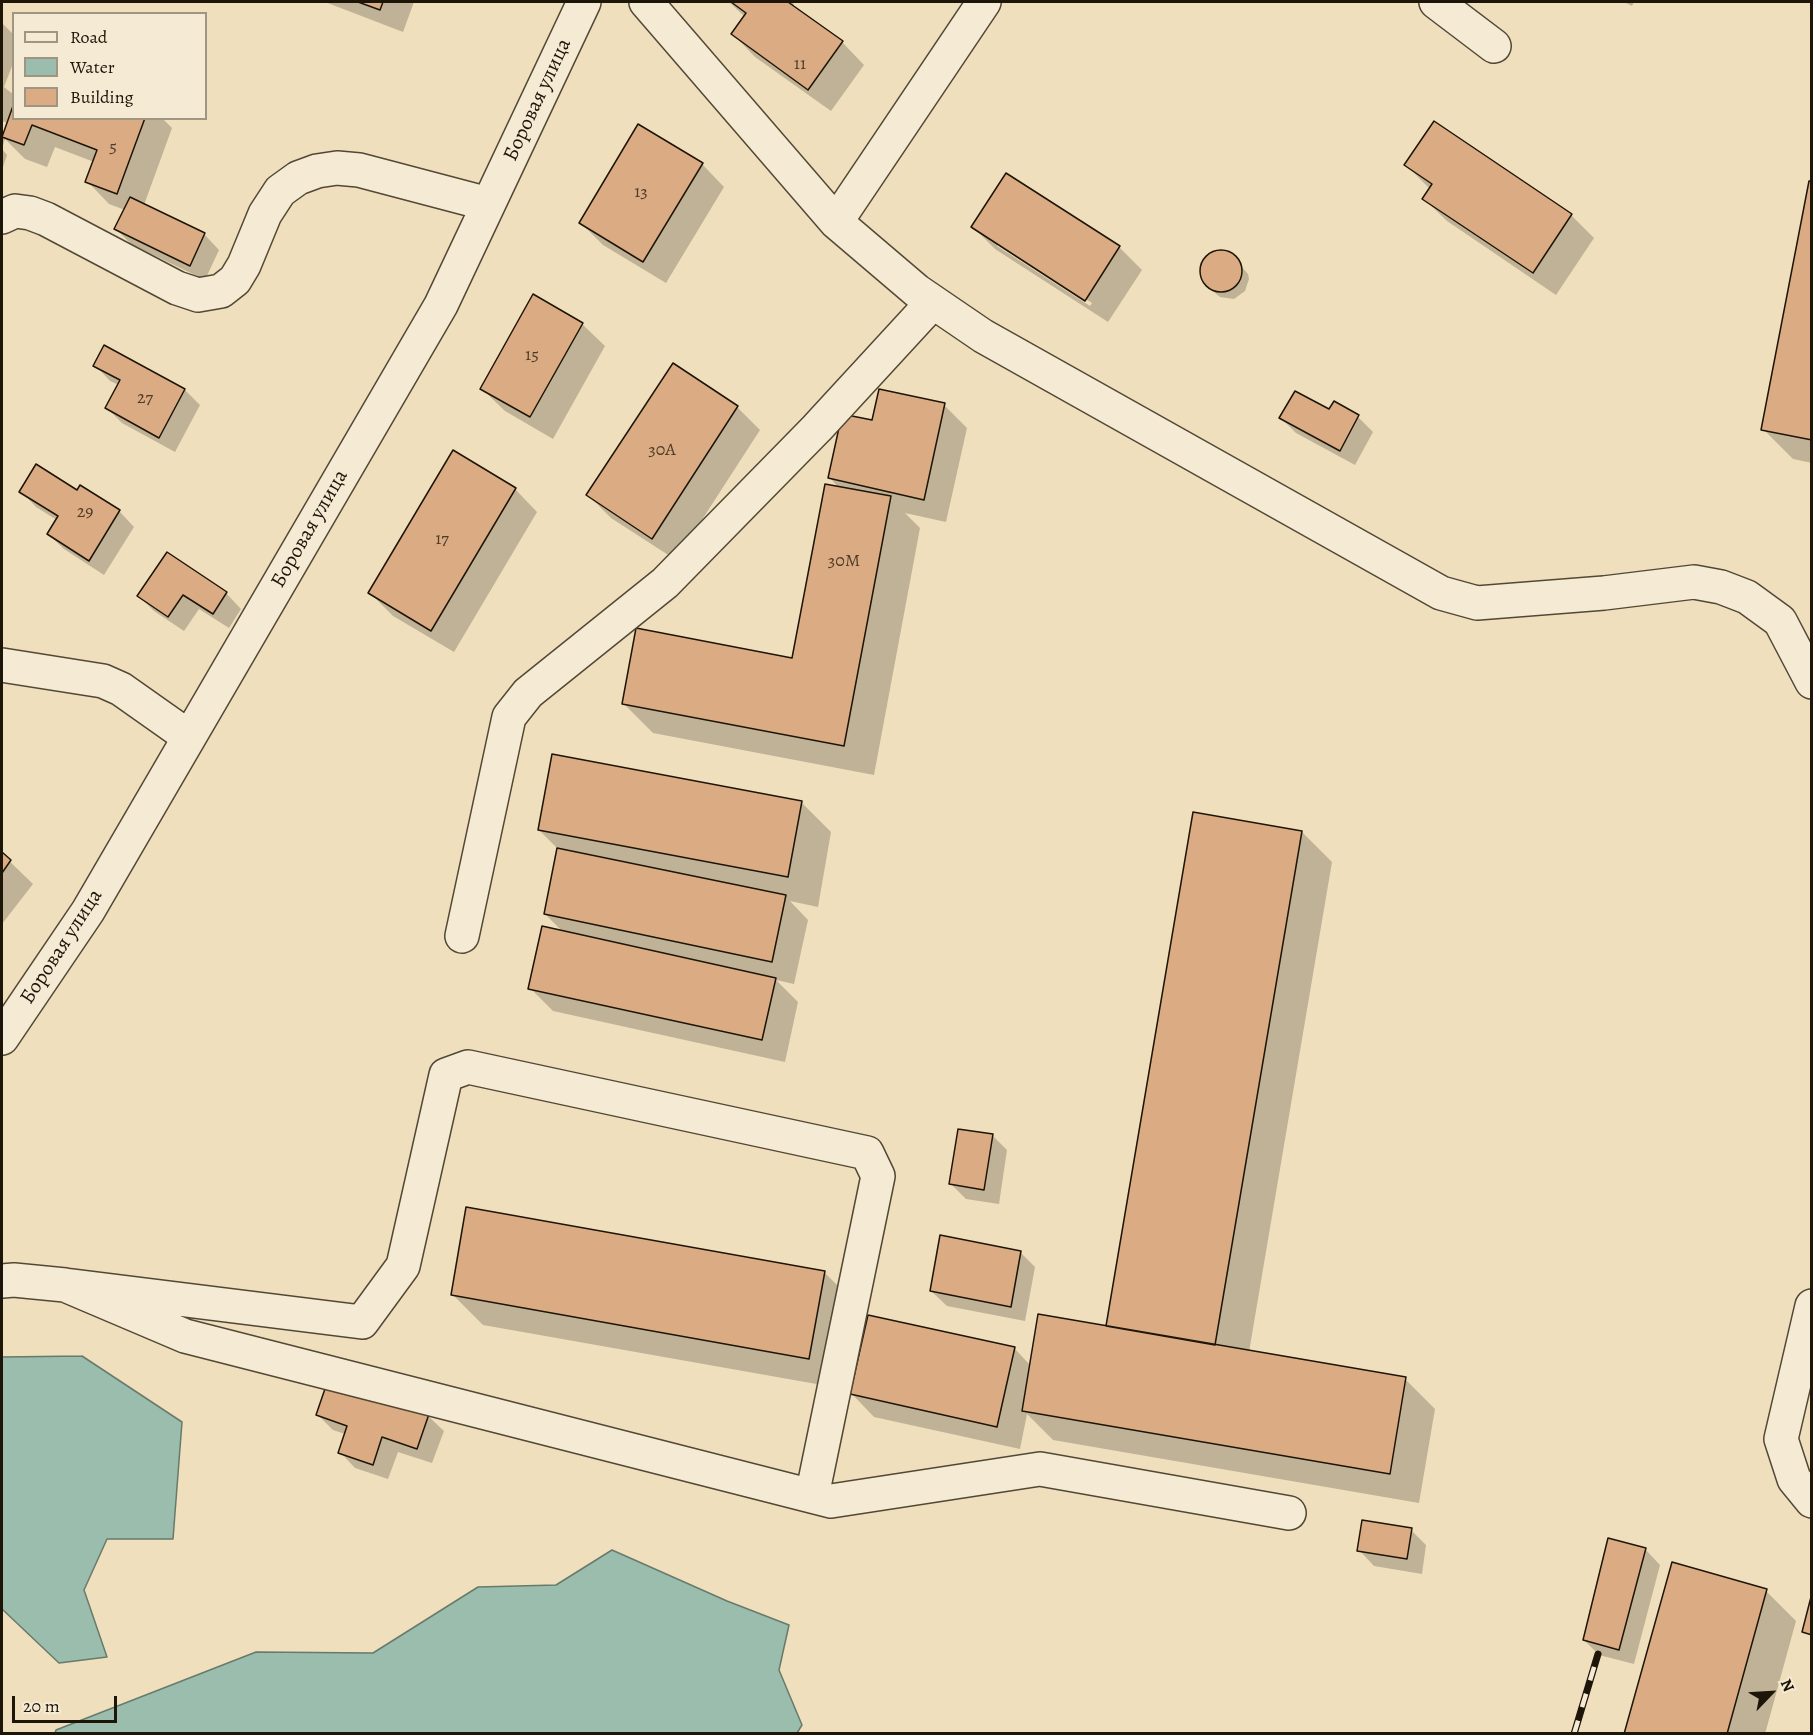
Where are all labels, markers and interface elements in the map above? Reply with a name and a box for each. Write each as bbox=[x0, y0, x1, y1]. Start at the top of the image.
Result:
legend bbox=[12, 12, 207, 120]
text: Road bbox=[70, 25, 107, 49]
street label: Боровая улица bbox=[499, 35, 577, 165]
house number: 11 bbox=[794, 54, 806, 76]
text: Water bbox=[70, 55, 115, 79]
text: Building bbox=[70, 85, 134, 109]
house number: 5 bbox=[109, 137, 117, 159]
house number: 13 bbox=[634, 182, 648, 204]
house number: 15 bbox=[525, 345, 539, 367]
house number: 27 bbox=[137, 388, 153, 410]
house number: 30А bbox=[648, 440, 676, 462]
street label: Боровая улица bbox=[266, 465, 354, 593]
house number: 29 bbox=[77, 502, 93, 524]
house number: 17 bbox=[435, 529, 449, 551]
house number: 30М bbox=[828, 551, 860, 573]
street label: Боровая улица bbox=[15, 885, 109, 1009]
north arrow bbox=[1741, 1663, 1801, 1723]
text: N bbox=[1775, 1675, 1800, 1695]
scale bar bbox=[15, 1684, 120, 1722]
text: 20 m bbox=[23, 1694, 60, 1718]

